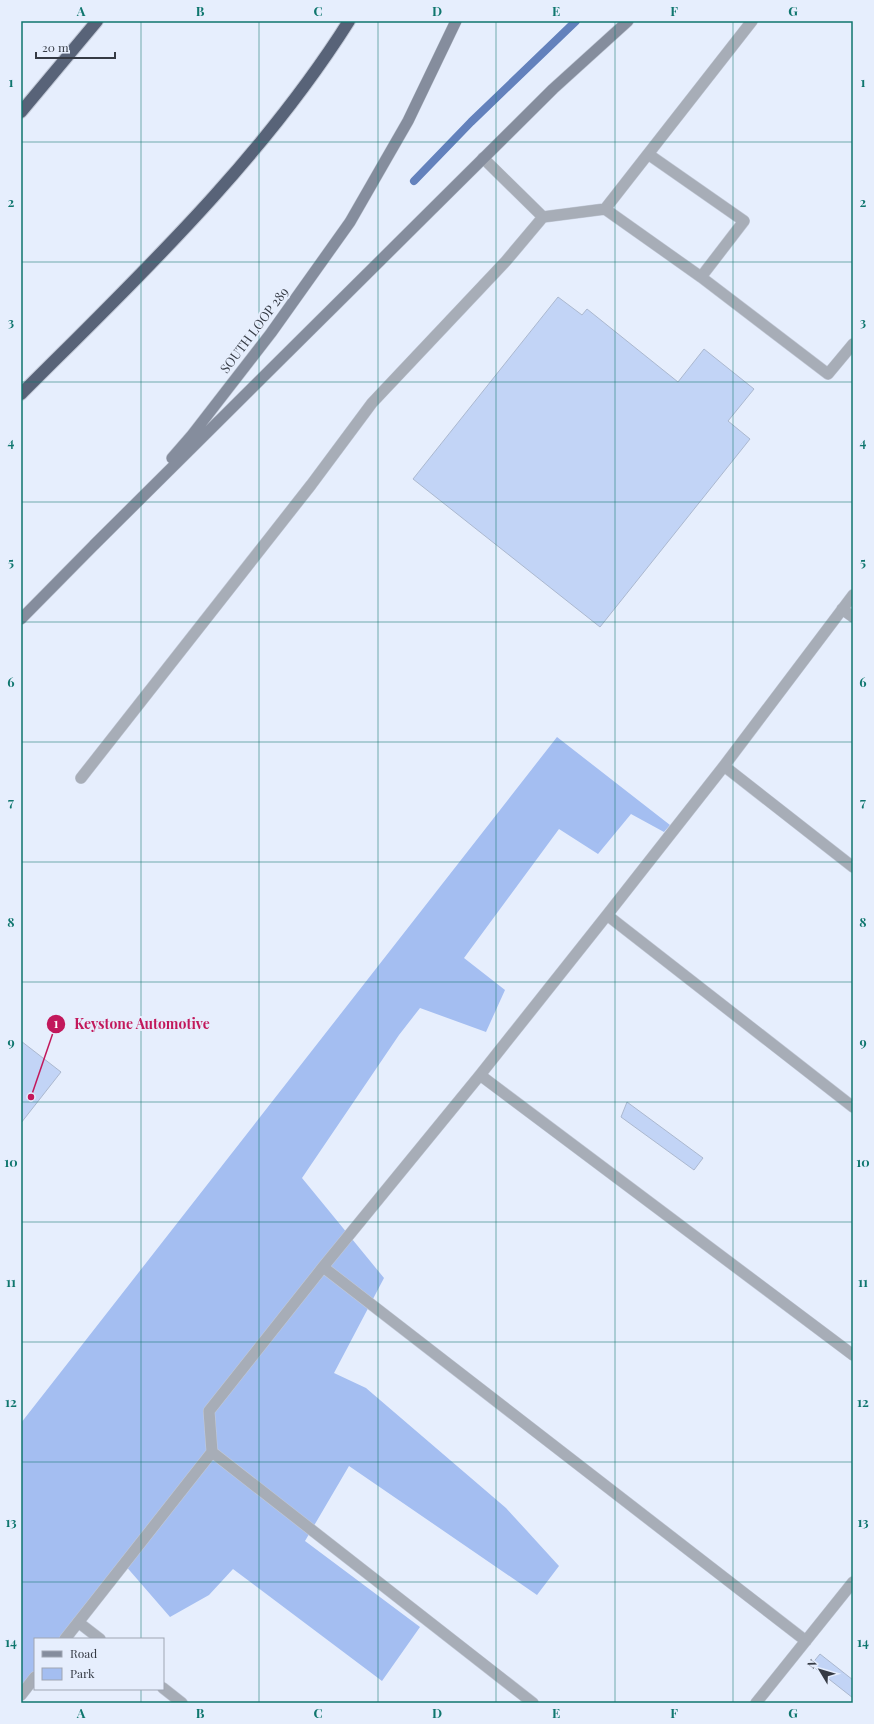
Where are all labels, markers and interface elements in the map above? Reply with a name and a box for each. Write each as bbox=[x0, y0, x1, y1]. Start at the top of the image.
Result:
text: A bbox=[76, 2, 86, 19]
text: B bbox=[196, 2, 205, 19]
text: C bbox=[313, 2, 323, 19]
text: D bbox=[432, 2, 442, 19]
text: E bbox=[552, 2, 560, 19]
text: F bbox=[670, 2, 678, 19]
text: G bbox=[788, 2, 798, 19]
scale bar bbox=[36, 34, 115, 60]
text: 20 m bbox=[42, 39, 69, 55]
text: 1 bbox=[9, 73, 14, 90]
text: 1 bbox=[861, 73, 866, 90]
text: 2 bbox=[8, 193, 15, 210]
text: 2 bbox=[860, 193, 867, 210]
street label: SOUTH LOOP 289 bbox=[216, 283, 292, 376]
text: 3 bbox=[8, 313, 14, 330]
text: 3 bbox=[860, 313, 866, 330]
text: 4 bbox=[8, 433, 15, 450]
text: 4 bbox=[860, 433, 867, 450]
text: 5 bbox=[8, 553, 14, 570]
text: 5 bbox=[860, 553, 866, 570]
text: 6 bbox=[7, 673, 15, 690]
text: 6 bbox=[859, 673, 867, 690]
text: 7 bbox=[8, 793, 14, 810]
text: 7 bbox=[860, 793, 866, 810]
text: 8 bbox=[7, 913, 15, 930]
text: 8 bbox=[859, 913, 867, 930]
callout: Keystone Automotive bbox=[46, 1011, 218, 1037]
text: Keystone Automotive bbox=[74, 1014, 210, 1033]
text: 1 bbox=[54, 1015, 59, 1031]
text: 9 bbox=[7, 1033, 15, 1050]
text: 9 bbox=[859, 1033, 867, 1050]
text: 10 bbox=[4, 1153, 18, 1170]
text: 10 bbox=[856, 1153, 870, 1170]
text: 11 bbox=[6, 1273, 16, 1290]
text: 11 bbox=[858, 1273, 868, 1290]
text: 12 bbox=[5, 1393, 17, 1410]
text: 12 bbox=[857, 1393, 869, 1410]
text: 13 bbox=[5, 1513, 17, 1530]
text: 13 bbox=[857, 1513, 869, 1530]
text: 14 bbox=[5, 1633, 17, 1650]
text: 14 bbox=[857, 1633, 869, 1650]
legend bbox=[34, 1638, 164, 1690]
text: Road bbox=[70, 1645, 97, 1661]
north arrow bbox=[800, 1650, 840, 1690]
text: N bbox=[803, 1656, 820, 1671]
text: Park bbox=[70, 1665, 95, 1681]
text: A bbox=[76, 1704, 86, 1721]
text: B bbox=[196, 1704, 205, 1721]
text: C bbox=[313, 1704, 323, 1721]
text: D bbox=[432, 1704, 442, 1721]
text: E bbox=[552, 1704, 560, 1721]
text: F bbox=[670, 1704, 678, 1721]
text: G bbox=[788, 1704, 798, 1721]

